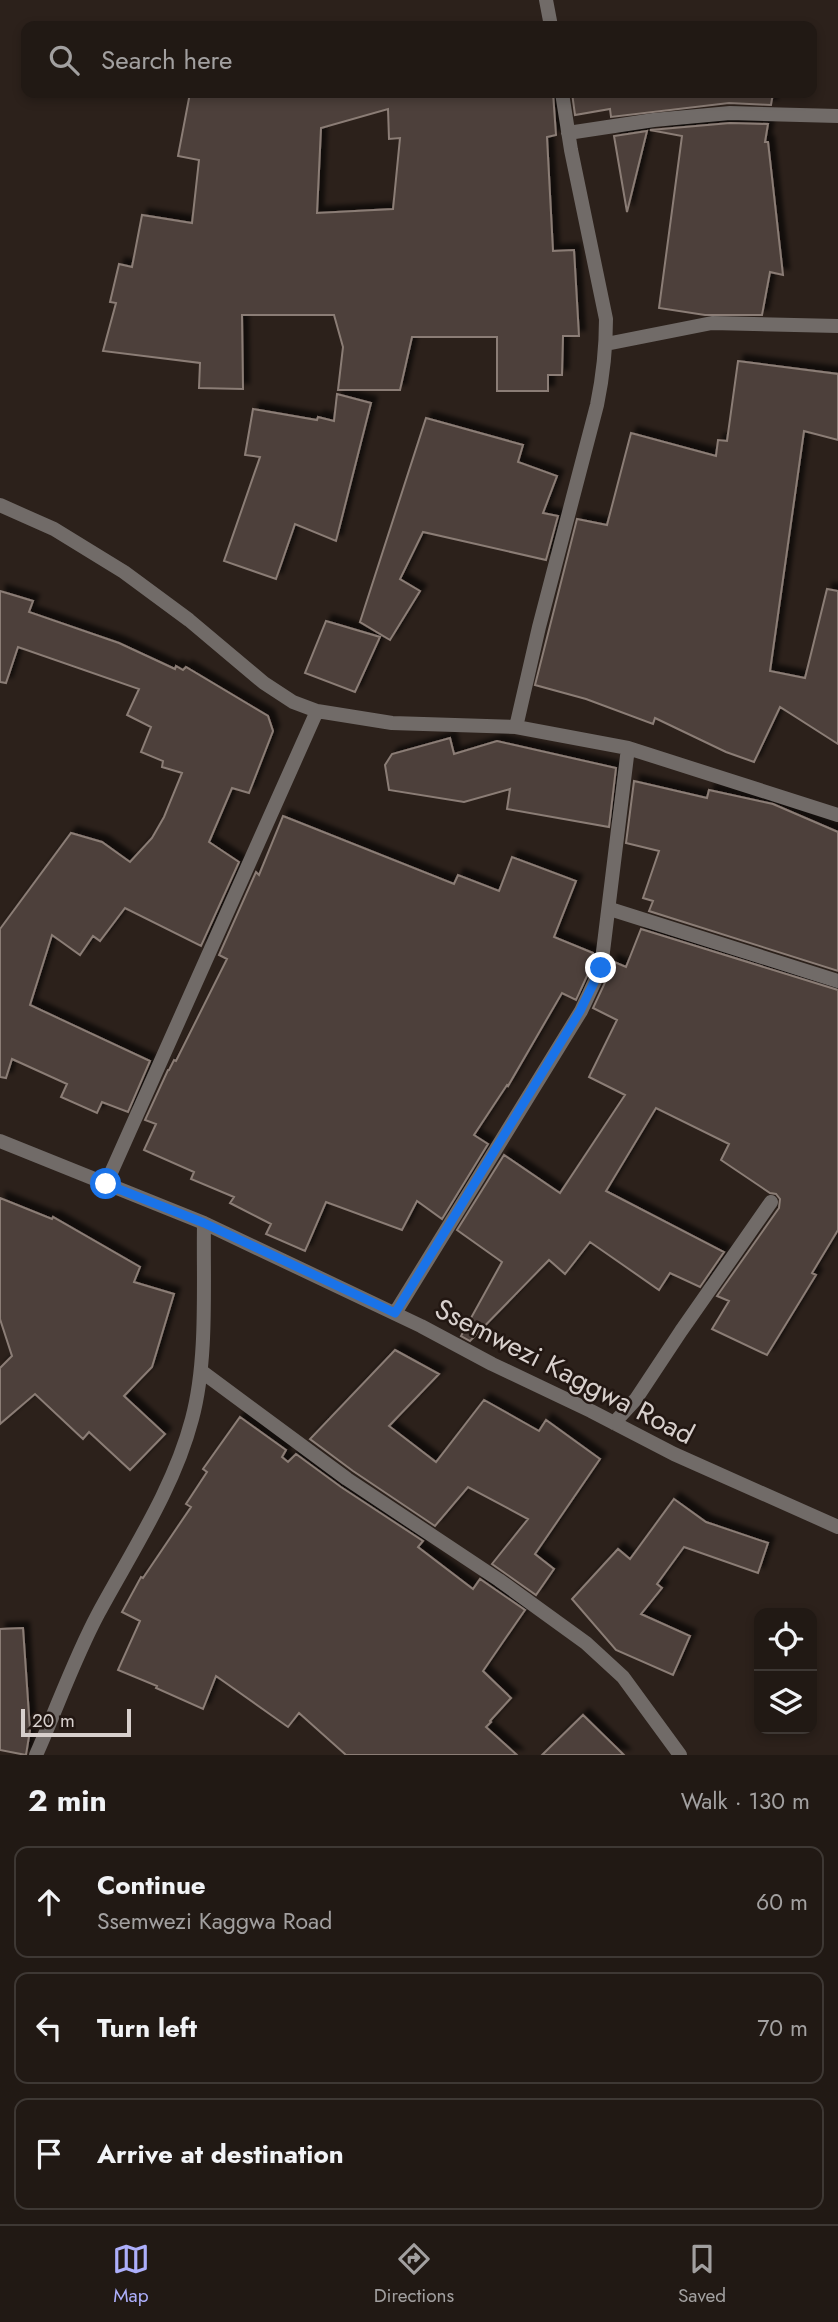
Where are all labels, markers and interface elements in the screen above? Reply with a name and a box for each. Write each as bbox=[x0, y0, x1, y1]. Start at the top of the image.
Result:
search box bbox=[21, 21, 817, 98]
icon: search bbox=[45, 41, 83, 79]
text: Search here bbox=[101, 41, 233, 79]
route end bbox=[585, 952, 616, 983]
route start bbox=[90, 1168, 121, 1199]
street label: Ssemwezi Kaggwa Road bbox=[428, 1288, 702, 1455]
map controls bbox=[754, 1608, 817, 1734]
button: locate bbox=[754, 1608, 817, 1671]
button: layers bbox=[754, 1671, 817, 1734]
scale bar bbox=[21, 1706, 131, 1738]
text: 20 m bbox=[32, 1707, 75, 1734]
text: 2 min bbox=[28, 1779, 107, 1822]
text: Walk · 130 m bbox=[681, 1784, 810, 1818]
text: Continue bbox=[97, 1866, 206, 1904]
icon: ahead bbox=[30, 1883, 68, 1921]
text: 60 m bbox=[756, 1885, 808, 1919]
text: Ssemwezi Kaggwa Road bbox=[97, 1904, 332, 1938]
icon: left bbox=[30, 2009, 68, 2047]
text: Turn left bbox=[97, 2009, 197, 2047]
text: 70 m bbox=[757, 2011, 808, 2045]
icon: arrive bbox=[30, 2135, 68, 2173]
text: Arrive at destination bbox=[97, 2135, 344, 2173]
tab: Map bbox=[112, 2240, 150, 2309]
tab: Directions bbox=[374, 2240, 454, 2309]
tab: Saved bbox=[678, 2240, 726, 2309]

